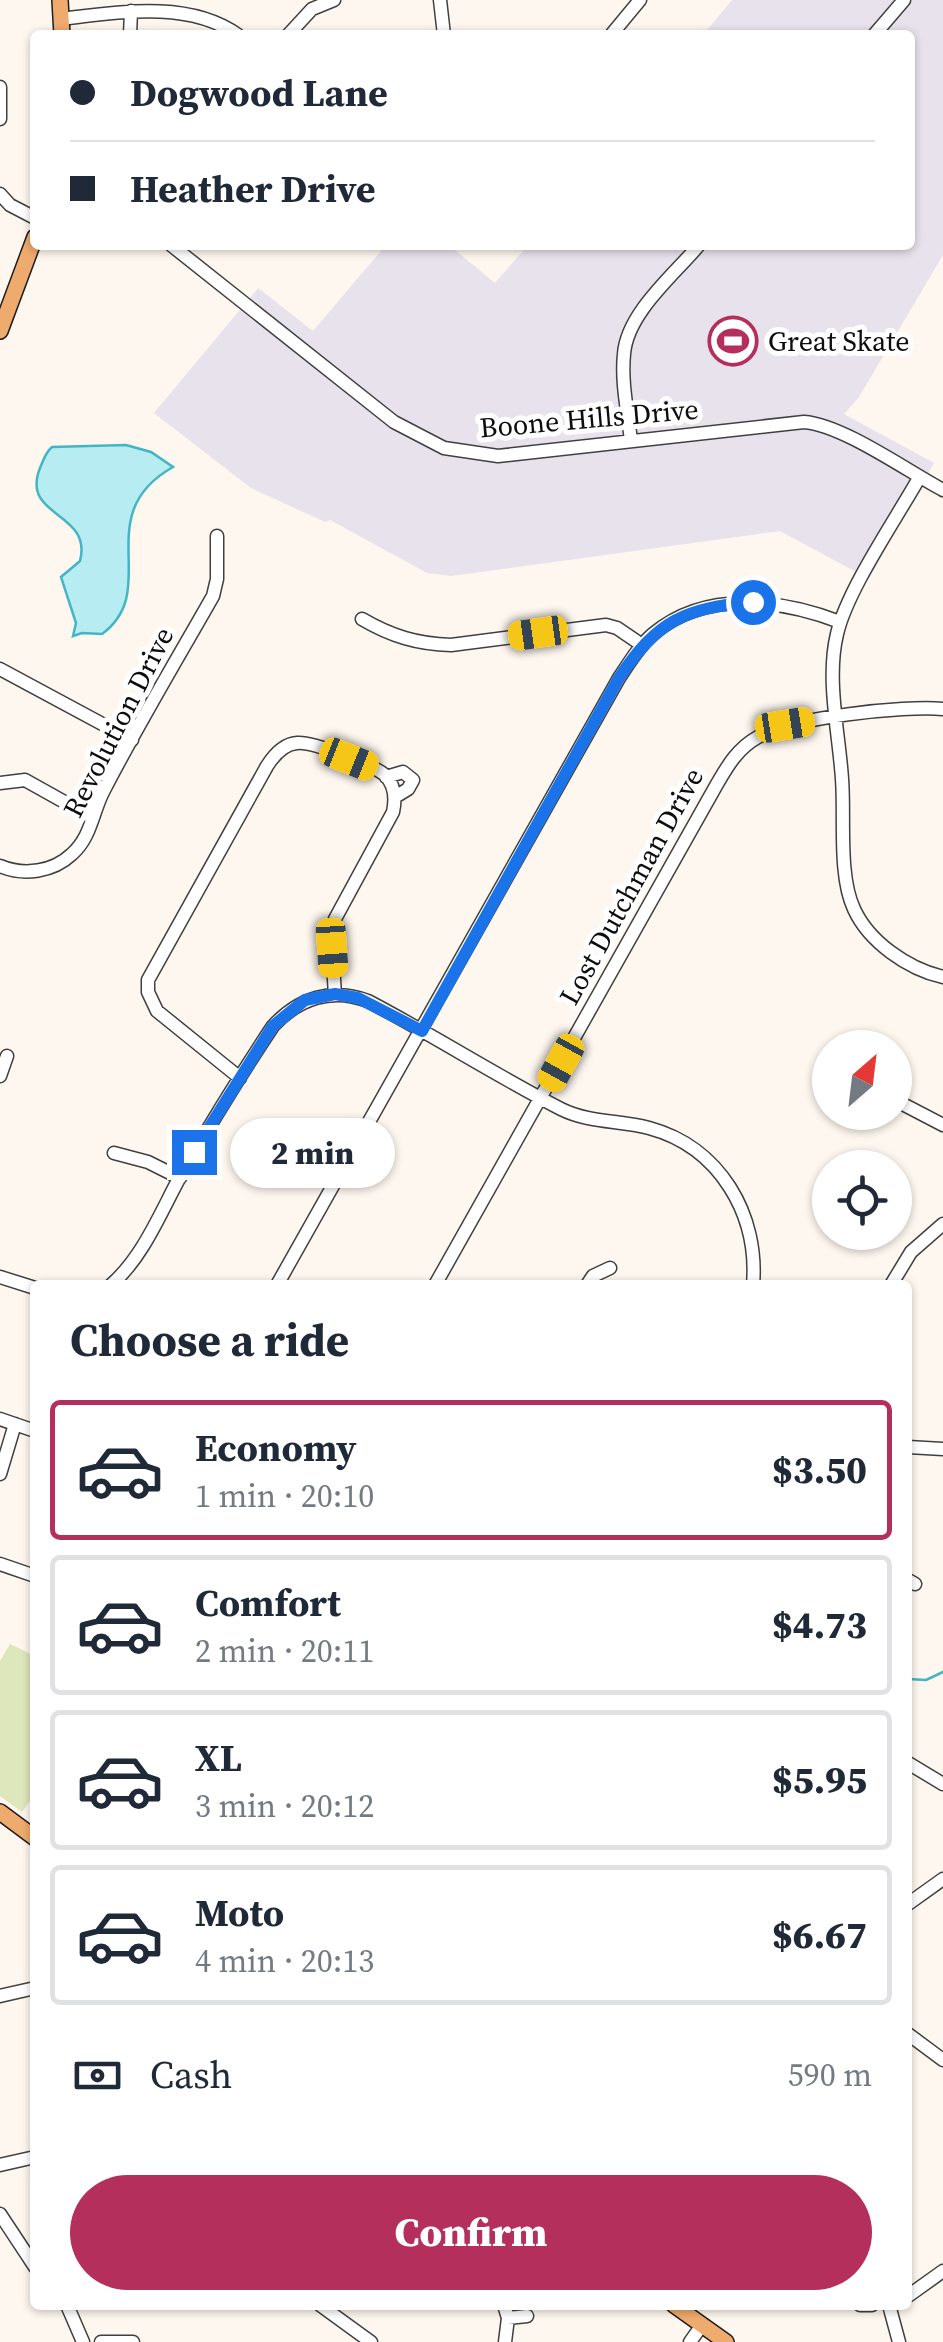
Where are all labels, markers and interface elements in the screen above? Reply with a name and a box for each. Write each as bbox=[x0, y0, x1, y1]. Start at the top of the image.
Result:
text: Dogwood Lane bbox=[130, 67, 388, 119]
text: Heather Drive bbox=[130, 163, 376, 215]
sports icon: Great Skate bbox=[707, 315, 759, 367]
place label: Great Skate bbox=[768, 322, 910, 360]
street label: Boone Hills Drive bbox=[478, 390, 700, 446]
route start bbox=[731, 580, 776, 625]
car bbox=[506, 614, 570, 652]
street label: Revolution Drive bbox=[54, 620, 182, 824]
car bbox=[753, 705, 817, 745]
car bbox=[316, 734, 382, 784]
street label: Lost Dutchman Drive bbox=[550, 761, 712, 1011]
car bbox=[315, 917, 349, 979]
car bbox=[533, 1029, 589, 1097]
north arrow bbox=[812, 1030, 912, 1130]
map controls bbox=[812, 1030, 912, 1250]
callout: 2 min bbox=[229, 1117, 394, 1187]
route end bbox=[172, 1130, 217, 1175]
text: 2 min bbox=[271, 1131, 354, 1175]
button: locate bbox=[812, 1150, 912, 1250]
text: Choose a ride bbox=[70, 1309, 349, 1371]
text: Economy bbox=[195, 1422, 357, 1474]
icon: car bbox=[75, 1425, 165, 1515]
text: $3.50 bbox=[772, 1444, 867, 1496]
text: 1 min · 20:10 bbox=[195, 1474, 374, 1518]
text: Comfort bbox=[195, 1577, 341, 1629]
icon: car bbox=[75, 1580, 165, 1670]
text: $4.73 bbox=[772, 1599, 867, 1651]
text: 2 min · 20:11 bbox=[195, 1629, 374, 1673]
text: XL bbox=[195, 1732, 242, 1784]
icon: car bbox=[75, 1735, 165, 1825]
text: $5.95 bbox=[772, 1754, 867, 1806]
text: 3 min · 20:12 bbox=[195, 1784, 374, 1828]
text: Moto bbox=[195, 1887, 284, 1939]
icon: car bbox=[75, 1890, 165, 1980]
text: $6.67 bbox=[772, 1909, 867, 1961]
text: 4 min · 20:13 bbox=[195, 1939, 374, 1983]
icon: cash bbox=[70, 2048, 125, 2103]
text: Cash bbox=[150, 2049, 232, 2101]
text: 590 m bbox=[788, 2053, 872, 2097]
button: Confirm bbox=[70, 2175, 872, 2290]

